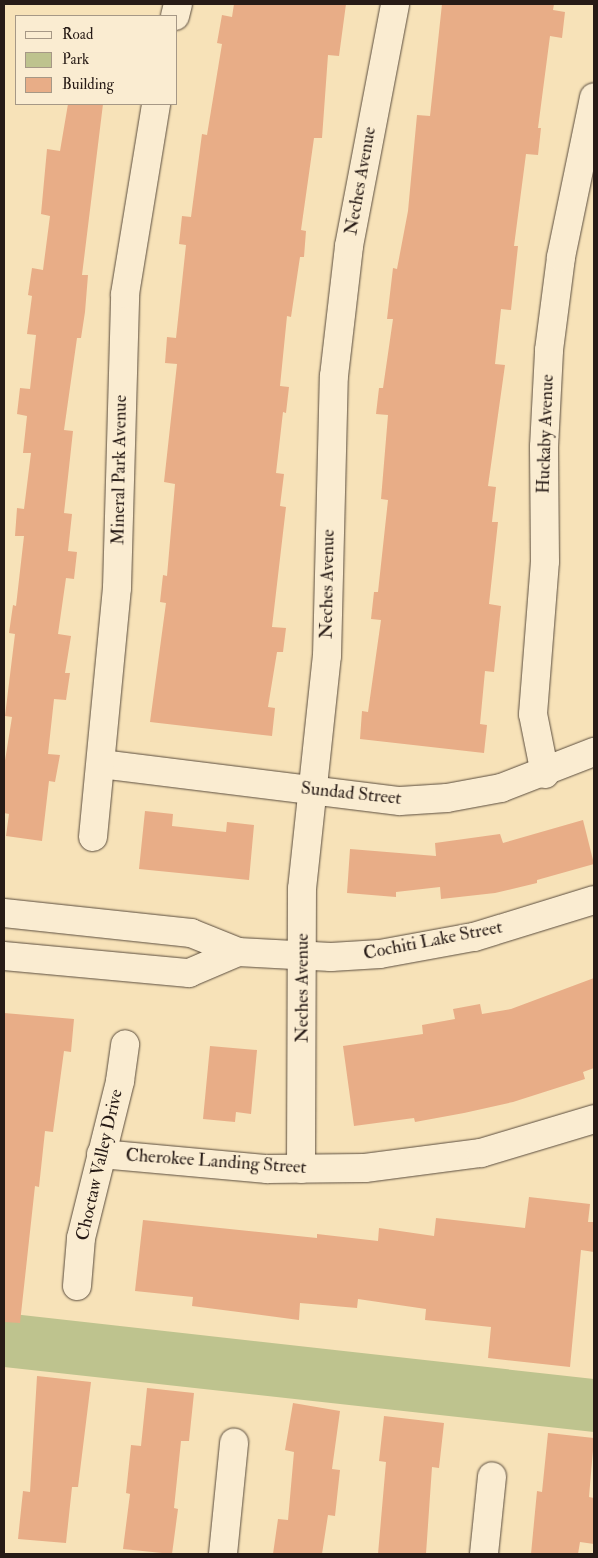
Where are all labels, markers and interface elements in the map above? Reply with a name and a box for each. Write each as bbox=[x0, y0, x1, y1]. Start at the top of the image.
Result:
legend bbox=[15, 15, 178, 105]
text: Road bbox=[62, 25, 93, 44]
text: Park bbox=[62, 50, 89, 69]
text: Building bbox=[62, 75, 114, 94]
street label: Neches Avenue bbox=[341, 125, 381, 237]
street label: Huckaby Avenue bbox=[533, 374, 559, 494]
street label: Mineral Park Avenue bbox=[108, 395, 132, 545]
street label: Neches Avenue bbox=[316, 529, 340, 639]
street label: Sundad Street bbox=[300, 778, 402, 810]
street label: Cochiti Lake Street bbox=[362, 917, 504, 965]
street label: Neches Avenue bbox=[292, 933, 314, 1043]
street label: Choctaw Valley Drive bbox=[72, 1087, 128, 1243]
street label: Cherokee Landing Street bbox=[125, 1145, 307, 1179]

